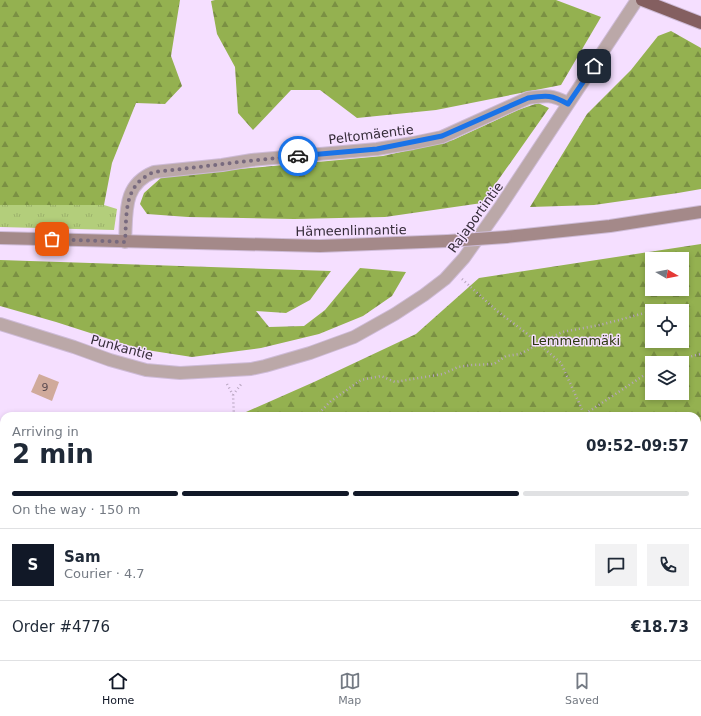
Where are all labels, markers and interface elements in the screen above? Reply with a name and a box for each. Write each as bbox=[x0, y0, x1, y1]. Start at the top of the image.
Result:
pin bbox=[577, 49, 611, 83]
icon: home bbox=[583, 55, 605, 77]
street label: Peltomäentie bbox=[328, 122, 414, 147]
courier bbox=[278, 136, 318, 176]
icon: car bbox=[287, 145, 309, 167]
street label: Rajaportintie bbox=[445, 179, 506, 255]
pin bbox=[35, 222, 69, 256]
street label: Hämeenlinnantie bbox=[295, 222, 407, 239]
icon: bag bbox=[41, 228, 63, 250]
north arrow bbox=[645, 252, 689, 296]
map controls bbox=[645, 252, 689, 400]
button: locate bbox=[645, 304, 689, 348]
street label: Punkantie bbox=[89, 332, 155, 363]
park label: Lemmenmäki bbox=[532, 333, 620, 348]
button: layers bbox=[645, 356, 689, 400]
house number: 9 bbox=[42, 381, 49, 394]
text: Arriving in bbox=[12, 424, 79, 439]
text: 09:52–09:57 bbox=[586, 437, 689, 455]
text: 2 min bbox=[12, 439, 94, 469]
text: On the way · 150 m bbox=[12, 502, 140, 517]
button: chat bbox=[595, 544, 637, 586]
button: phone bbox=[647, 544, 689, 586]
text: Sam bbox=[64, 548, 101, 566]
text: S bbox=[28, 556, 38, 574]
text: Courier · 4.7 bbox=[64, 566, 145, 581]
text: Order #4776 bbox=[12, 618, 110, 636]
text: €18.73 bbox=[631, 618, 689, 636]
tab: Home bbox=[102, 670, 134, 707]
tab: Map bbox=[338, 670, 361, 707]
tab: Saved bbox=[565, 670, 599, 707]

